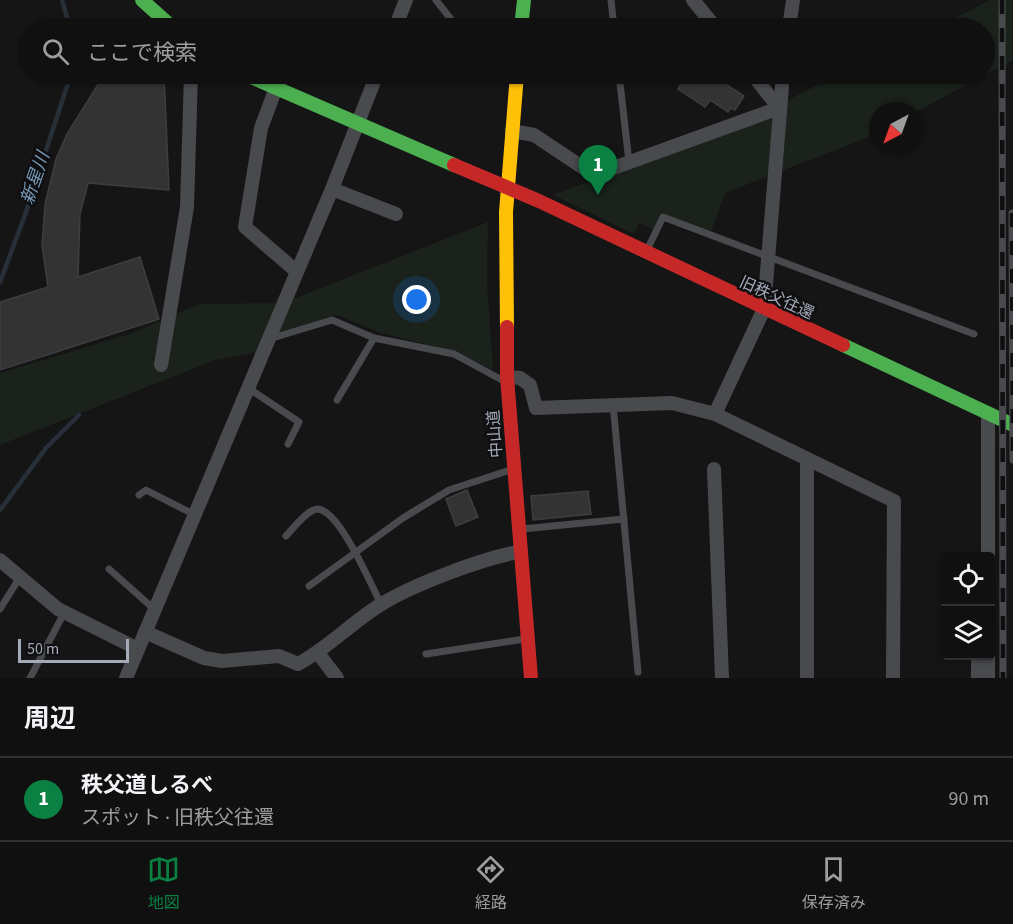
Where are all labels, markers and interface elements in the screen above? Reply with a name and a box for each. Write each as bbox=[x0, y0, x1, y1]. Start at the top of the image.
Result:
search box bbox=[18, 18, 995, 84]
icon: search bbox=[39, 35, 72, 68]
text: ここで検索 bbox=[87, 37, 197, 69]
north arrow bbox=[869, 102, 923, 156]
pin: 1 bbox=[578, 146, 618, 195]
water label: 新星川 bbox=[15, 147, 57, 208]
street label: 旧秩父往還 bbox=[736, 271, 817, 325]
your location bbox=[402, 285, 431, 314]
street label: 中山道 bbox=[482, 409, 508, 459]
map controls bbox=[941, 552, 995, 660]
button: locate bbox=[941, 552, 995, 606]
button: layers bbox=[941, 606, 995, 660]
scale bar bbox=[18, 636, 129, 664]
text: 50 m bbox=[27, 638, 59, 660]
text: 周辺 bbox=[24, 700, 76, 737]
text: 秩父道しるべ bbox=[81, 769, 213, 801]
text: 1 bbox=[38, 785, 49, 813]
text: 90 m bbox=[949, 785, 989, 813]
text: スポット · 旧秩父往還 bbox=[81, 804, 274, 832]
tab: 地図 bbox=[147, 853, 180, 914]
tab: 経路 bbox=[474, 853, 507, 914]
tab: 保存済み bbox=[802, 853, 866, 914]

